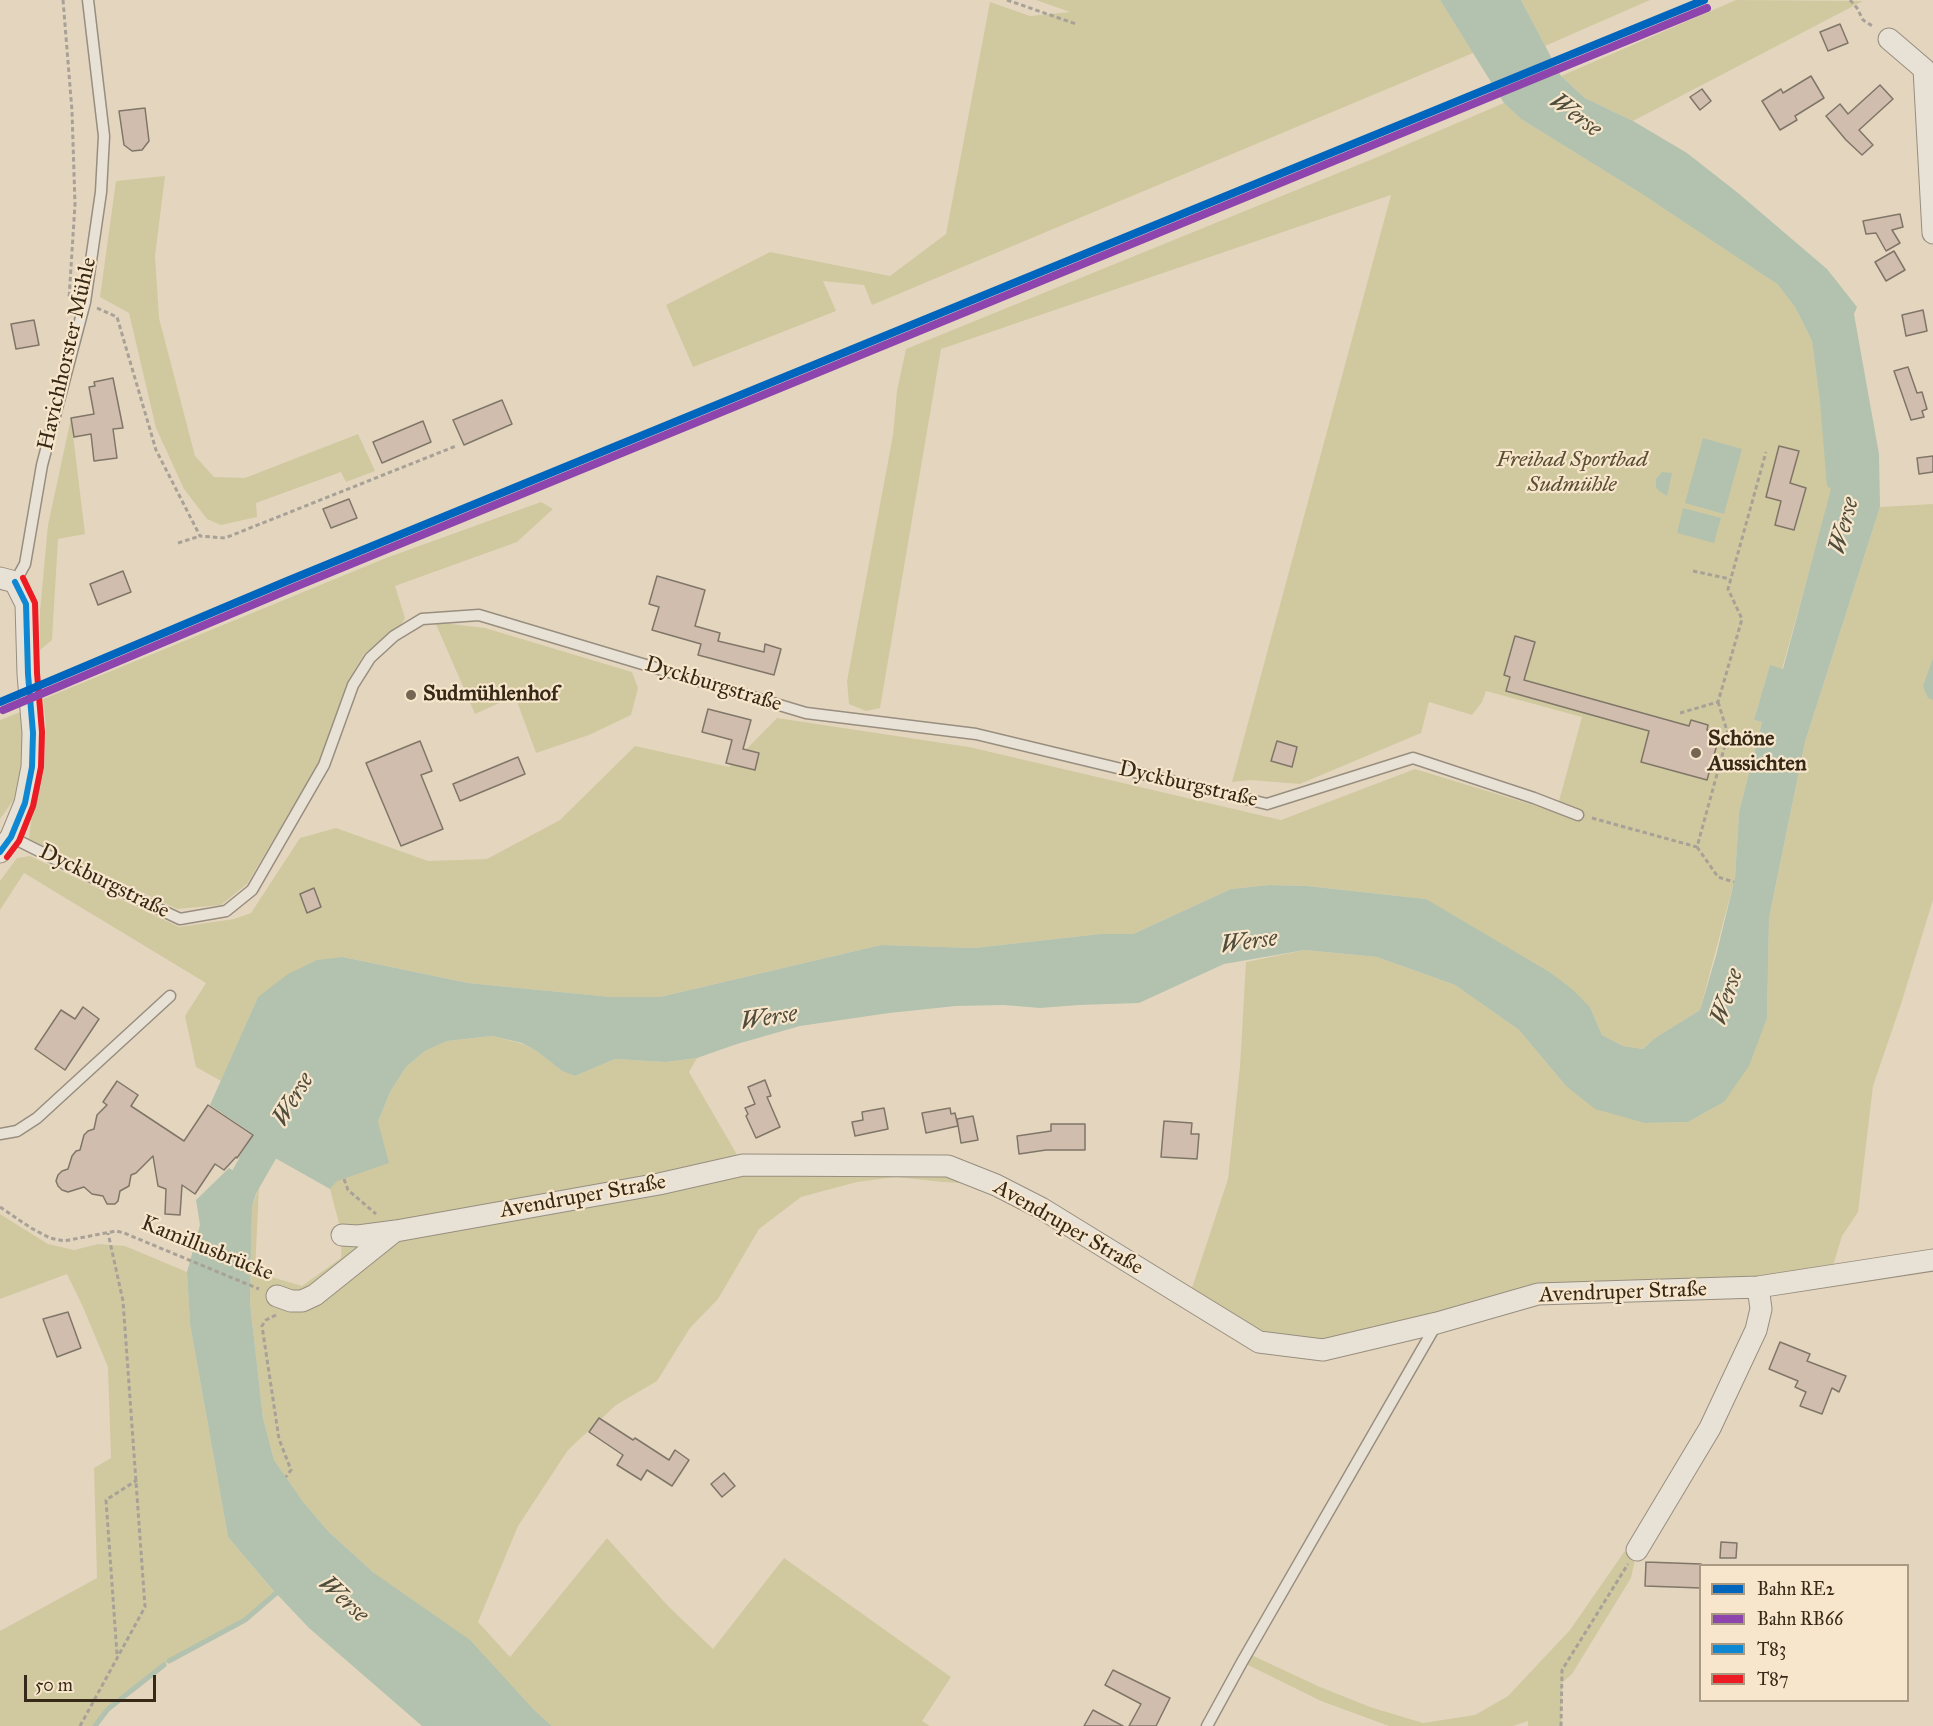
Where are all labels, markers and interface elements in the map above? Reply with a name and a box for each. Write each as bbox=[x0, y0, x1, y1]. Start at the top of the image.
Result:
water label: Werse bbox=[1543, 88, 1607, 144]
street label: Havichhorster Mühle bbox=[33, 255, 103, 453]
park label: Freibad Sportbad Sudmühle bbox=[1496, 448, 1648, 500]
water label: Werse bbox=[1824, 495, 1866, 557]
street label: Dyckburgstraße bbox=[641, 652, 785, 718]
place label: Sudmühlenhof bbox=[423, 682, 558, 708]
marker: Sudmühlenhof bbox=[404, 688, 418, 702]
place label: Schöne Aussichten bbox=[1708, 727, 1807, 778]
marker: Schöne Aussichten bbox=[1689, 746, 1703, 760]
street label: Dyckburgstraße bbox=[1116, 756, 1260, 814]
street label: Dyckburgstraße bbox=[35, 839, 173, 925]
water label: Werse bbox=[1219, 925, 1279, 961]
water label: Werse bbox=[1706, 965, 1750, 1029]
water label: Werse bbox=[739, 1000, 799, 1038]
water label: Werse bbox=[267, 1068, 321, 1132]
street label: Avendruper Straße bbox=[498, 1169, 668, 1225]
street label: Avendruper Straße bbox=[989, 1175, 1147, 1281]
street label: Kamillusbrücke bbox=[137, 1211, 277, 1287]
street label: Avendruper Straße bbox=[1539, 1277, 1707, 1309]
legend bbox=[1699, 1564, 1909, 1702]
water label: Werse bbox=[312, 1570, 374, 1630]
text: Bahn RE2 bbox=[1757, 1578, 1835, 1600]
text: Bahn RB66 bbox=[1757, 1608, 1843, 1630]
text: T83 bbox=[1757, 1638, 1786, 1660]
scale bar bbox=[27, 1663, 159, 1701]
text: T87 bbox=[1757, 1668, 1789, 1690]
text: 50 m bbox=[35, 1674, 73, 1696]

